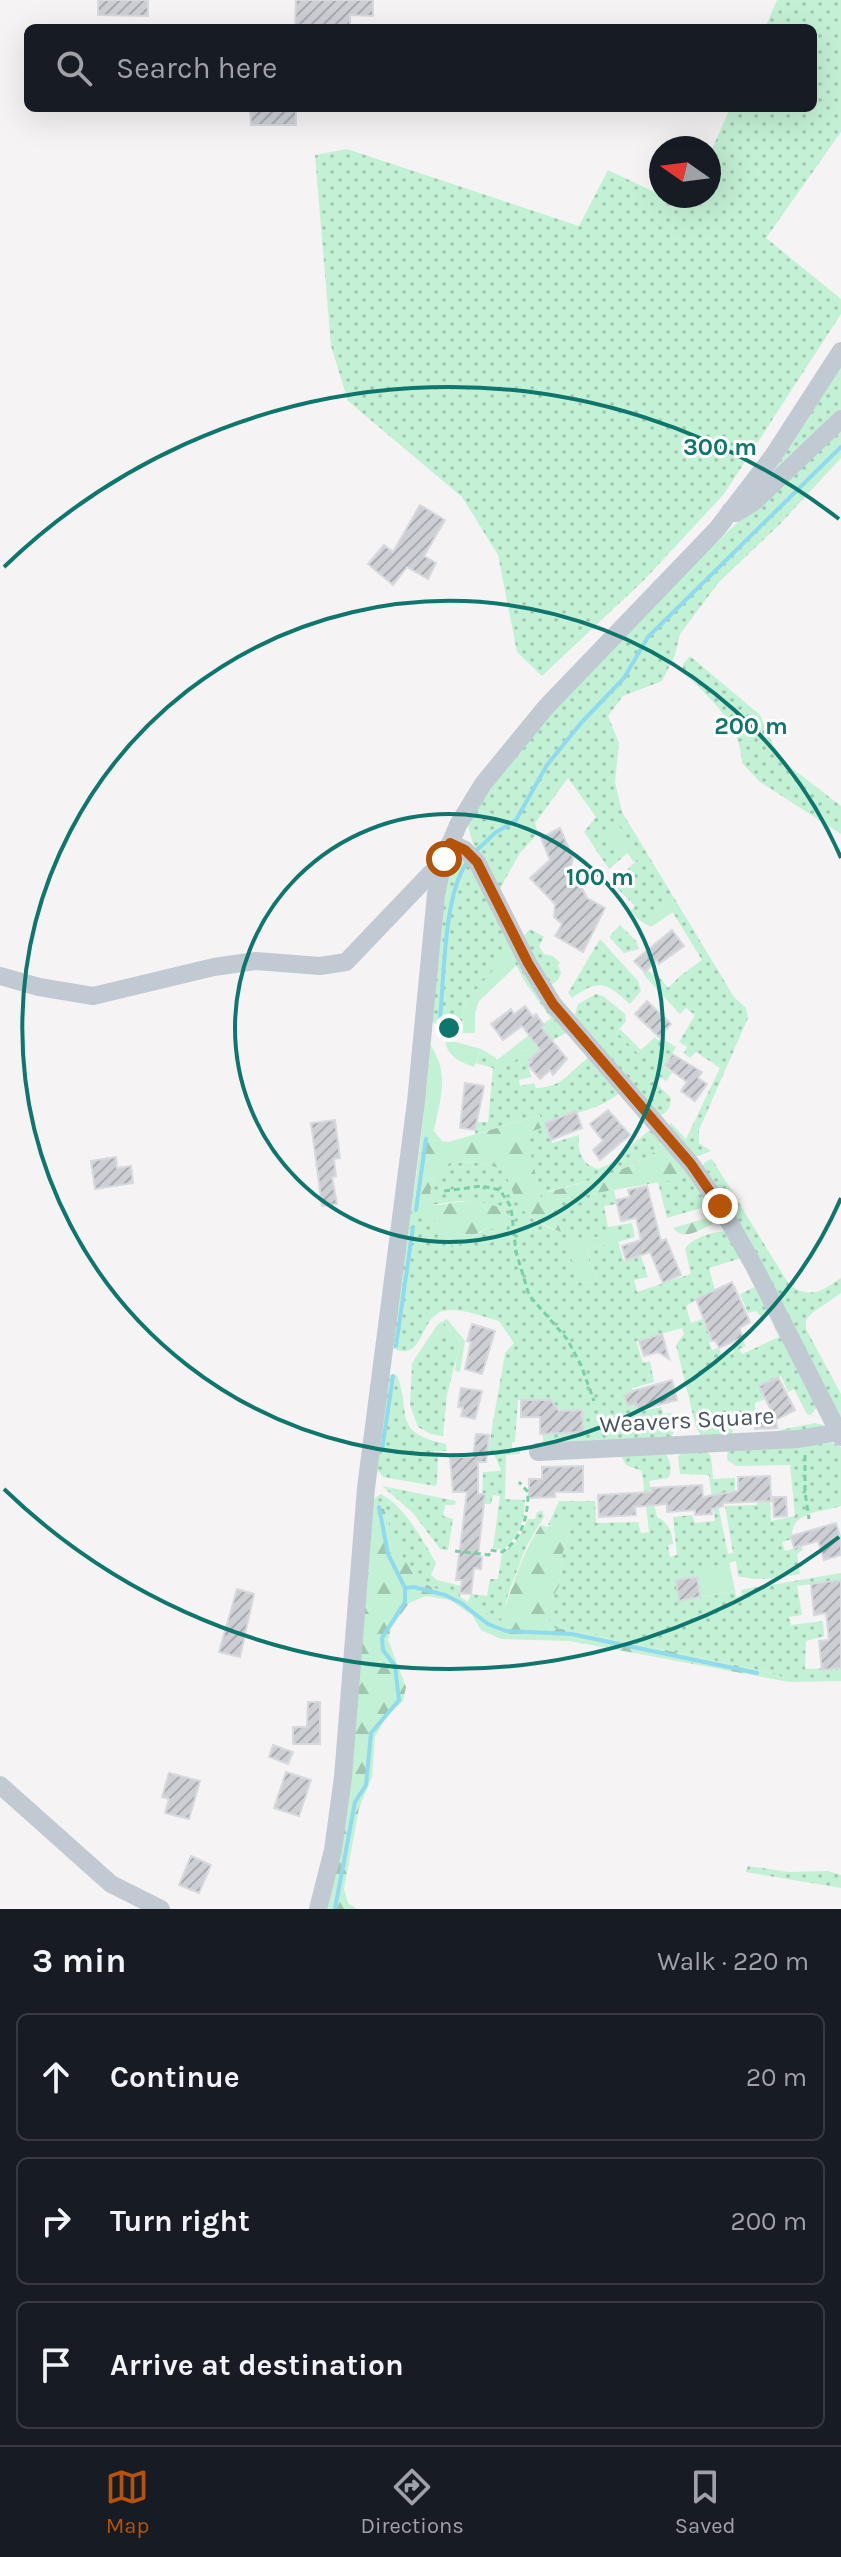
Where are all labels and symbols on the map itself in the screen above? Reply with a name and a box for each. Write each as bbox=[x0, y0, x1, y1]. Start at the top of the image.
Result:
north arrow bbox=[649, 136, 721, 208]
text: 300 m bbox=[683, 433, 757, 461]
text: 200 m bbox=[714, 712, 788, 740]
route start bbox=[426, 841, 462, 877]
text: 100 m bbox=[566, 863, 634, 891]
centre of rings bbox=[435, 1014, 463, 1042]
route end bbox=[702, 1188, 738, 1224]
street label: Weavers Square bbox=[599, 1401, 775, 1439]

